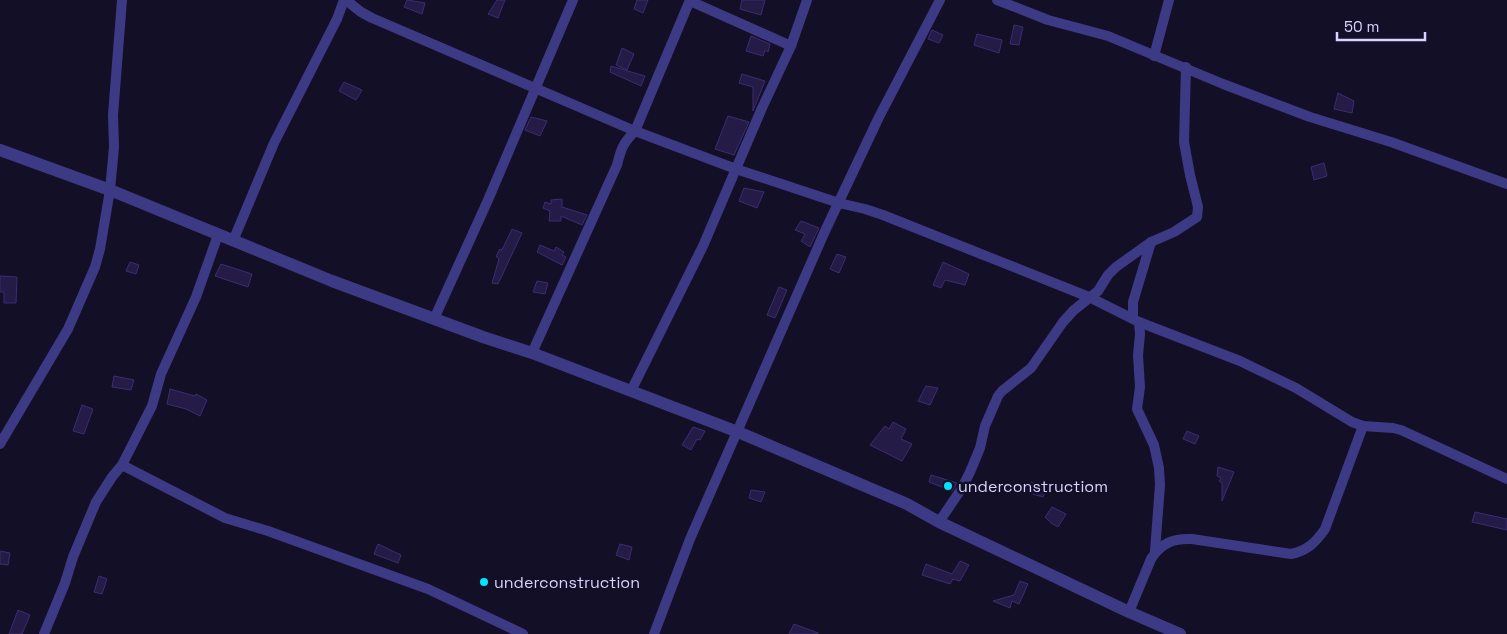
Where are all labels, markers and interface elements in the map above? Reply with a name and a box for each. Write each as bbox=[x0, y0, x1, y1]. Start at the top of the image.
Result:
scale bar bbox=[1337, 10, 1424, 42]
text: 50 m bbox=[1344, 17, 1379, 36]
place label: underconstructiom bbox=[958, 476, 1108, 497]
marker: underconstructiom bbox=[942, 480, 954, 492]
place label: underconstruction bbox=[494, 572, 640, 593]
marker: underconstruction bbox=[478, 576, 490, 588]

